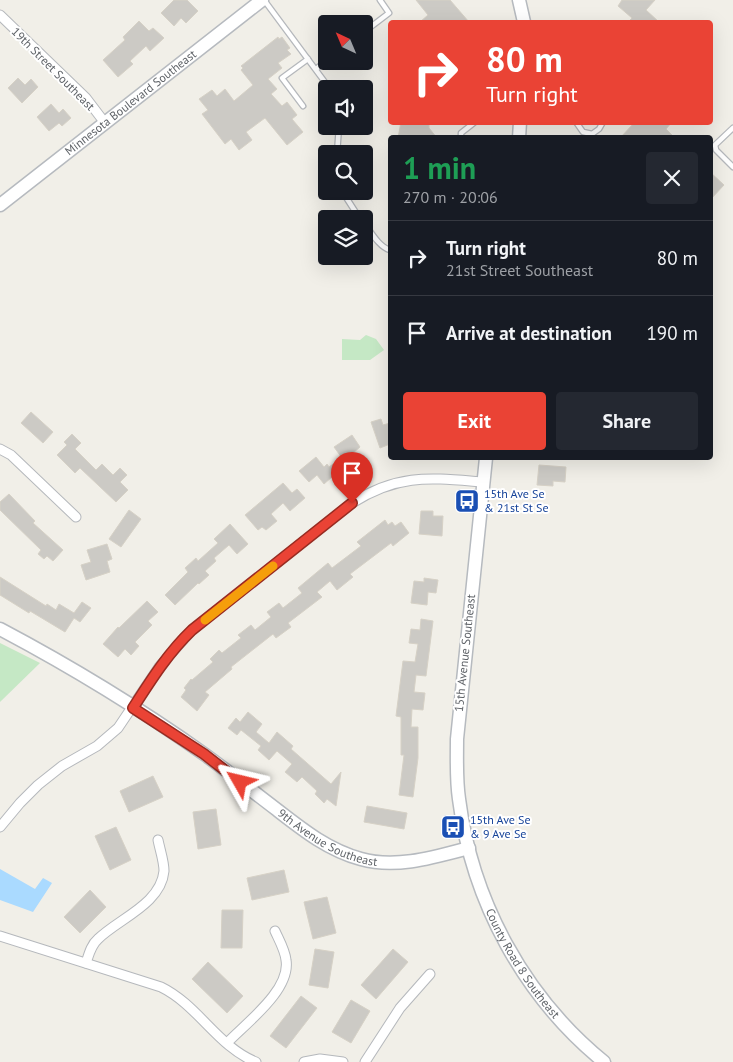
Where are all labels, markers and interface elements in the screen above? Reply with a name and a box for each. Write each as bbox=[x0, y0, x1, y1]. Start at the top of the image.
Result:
north arrow bbox=[318, 15, 372, 70]
map controls bbox=[318, 15, 373, 265]
street label: 19th Street Southeast bbox=[9, 24, 98, 113]
text: 80 m bbox=[486, 36, 563, 82]
icon: right bbox=[403, 40, 468, 105]
street label: Minnesota Boulevard Southeast bbox=[62, 46, 199, 158]
button: sound bbox=[318, 80, 373, 135]
text: Turn right bbox=[486, 80, 578, 108]
button: search bbox=[318, 145, 373, 200]
text: 1 min bbox=[403, 148, 476, 187]
button: close bbox=[646, 152, 698, 204]
text: 270 m · 20:06 bbox=[403, 187, 498, 207]
button: layers bbox=[318, 210, 373, 265]
text: Turn right bbox=[446, 236, 526, 260]
icon: right bbox=[403, 244, 431, 272]
text: 80 m bbox=[657, 246, 698, 270]
text: 21st Street Southeast bbox=[446, 260, 593, 280]
icon: arrive bbox=[403, 319, 431, 347]
text: Arrive at destination bbox=[446, 321, 612, 345]
text: 190 m bbox=[646, 321, 698, 345]
button: Exit bbox=[403, 392, 546, 450]
button: Share bbox=[556, 392, 698, 450]
pin bbox=[331, 452, 373, 503]
icon: arrive bbox=[338, 459, 366, 487]
place label: 15th Ave Se & 21st St Se bbox=[484, 486, 549, 515]
bus stop icon: 15th Ave Se & 21st St Se bbox=[454, 488, 480, 514]
street label: 15th Avenue Southeast bbox=[451, 593, 478, 713]
position arrow bbox=[213, 755, 265, 807]
street label: 9th Avenue Southeast bbox=[275, 805, 378, 869]
place label: 15th Ave Se & 9 Ave Se bbox=[470, 812, 531, 841]
bus stop icon: 15th Ave Se & 9 Ave Se bbox=[440, 814, 466, 840]
street label: County Road 8 Southeast bbox=[483, 906, 563, 1021]

